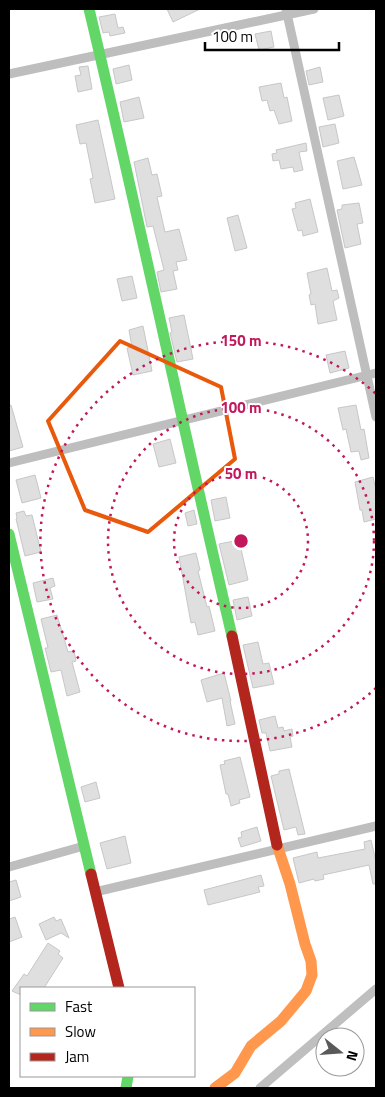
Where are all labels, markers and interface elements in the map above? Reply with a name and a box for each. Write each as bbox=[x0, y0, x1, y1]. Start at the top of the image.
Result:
scale bar bbox=[205, 20, 339, 52]
text: 100 m bbox=[212, 25, 253, 48]
text: 150 m bbox=[220, 329, 262, 352]
text: 100 m bbox=[220, 396, 262, 419]
text: 50 m bbox=[225, 462, 257, 485]
centre of rings bbox=[232, 532, 250, 550]
legend bbox=[20, 987, 195, 1077]
text: Fast bbox=[65, 995, 93, 1018]
text: Slow bbox=[65, 1020, 96, 1043]
north arrow bbox=[315, 1027, 365, 1077]
text: Jam bbox=[65, 1045, 89, 1068]
text: N bbox=[341, 1048, 364, 1064]

